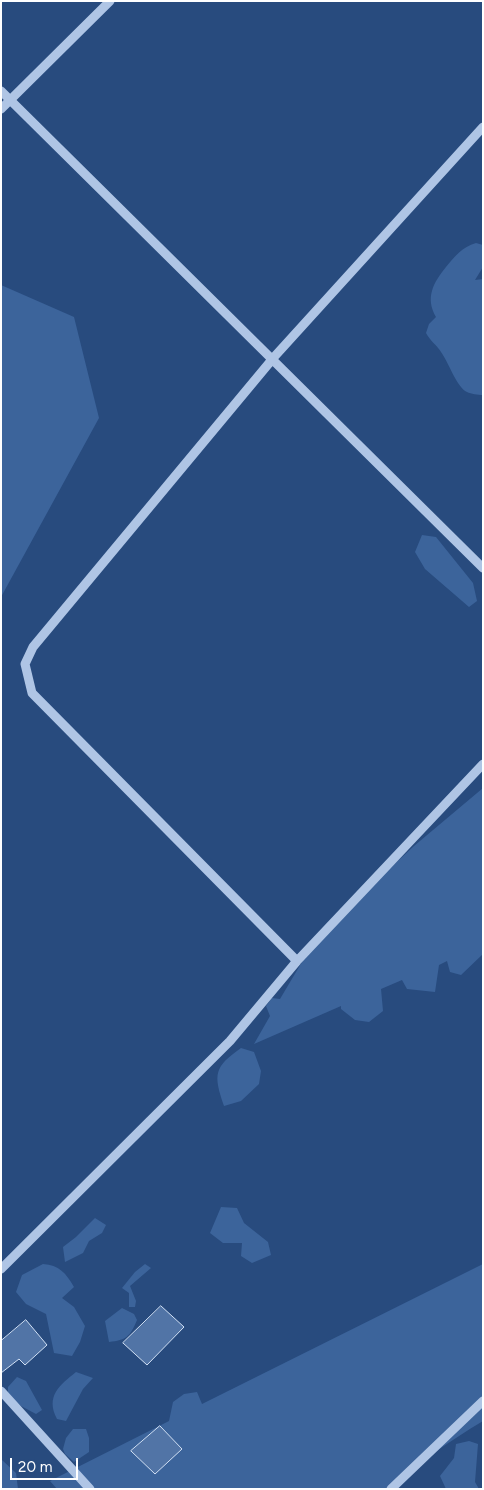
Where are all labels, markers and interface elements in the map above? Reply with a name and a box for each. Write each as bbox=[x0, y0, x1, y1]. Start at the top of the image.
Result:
scale bar bbox=[12, 1448, 80, 1480]
text: 20 m bbox=[18, 1458, 52, 1476]

